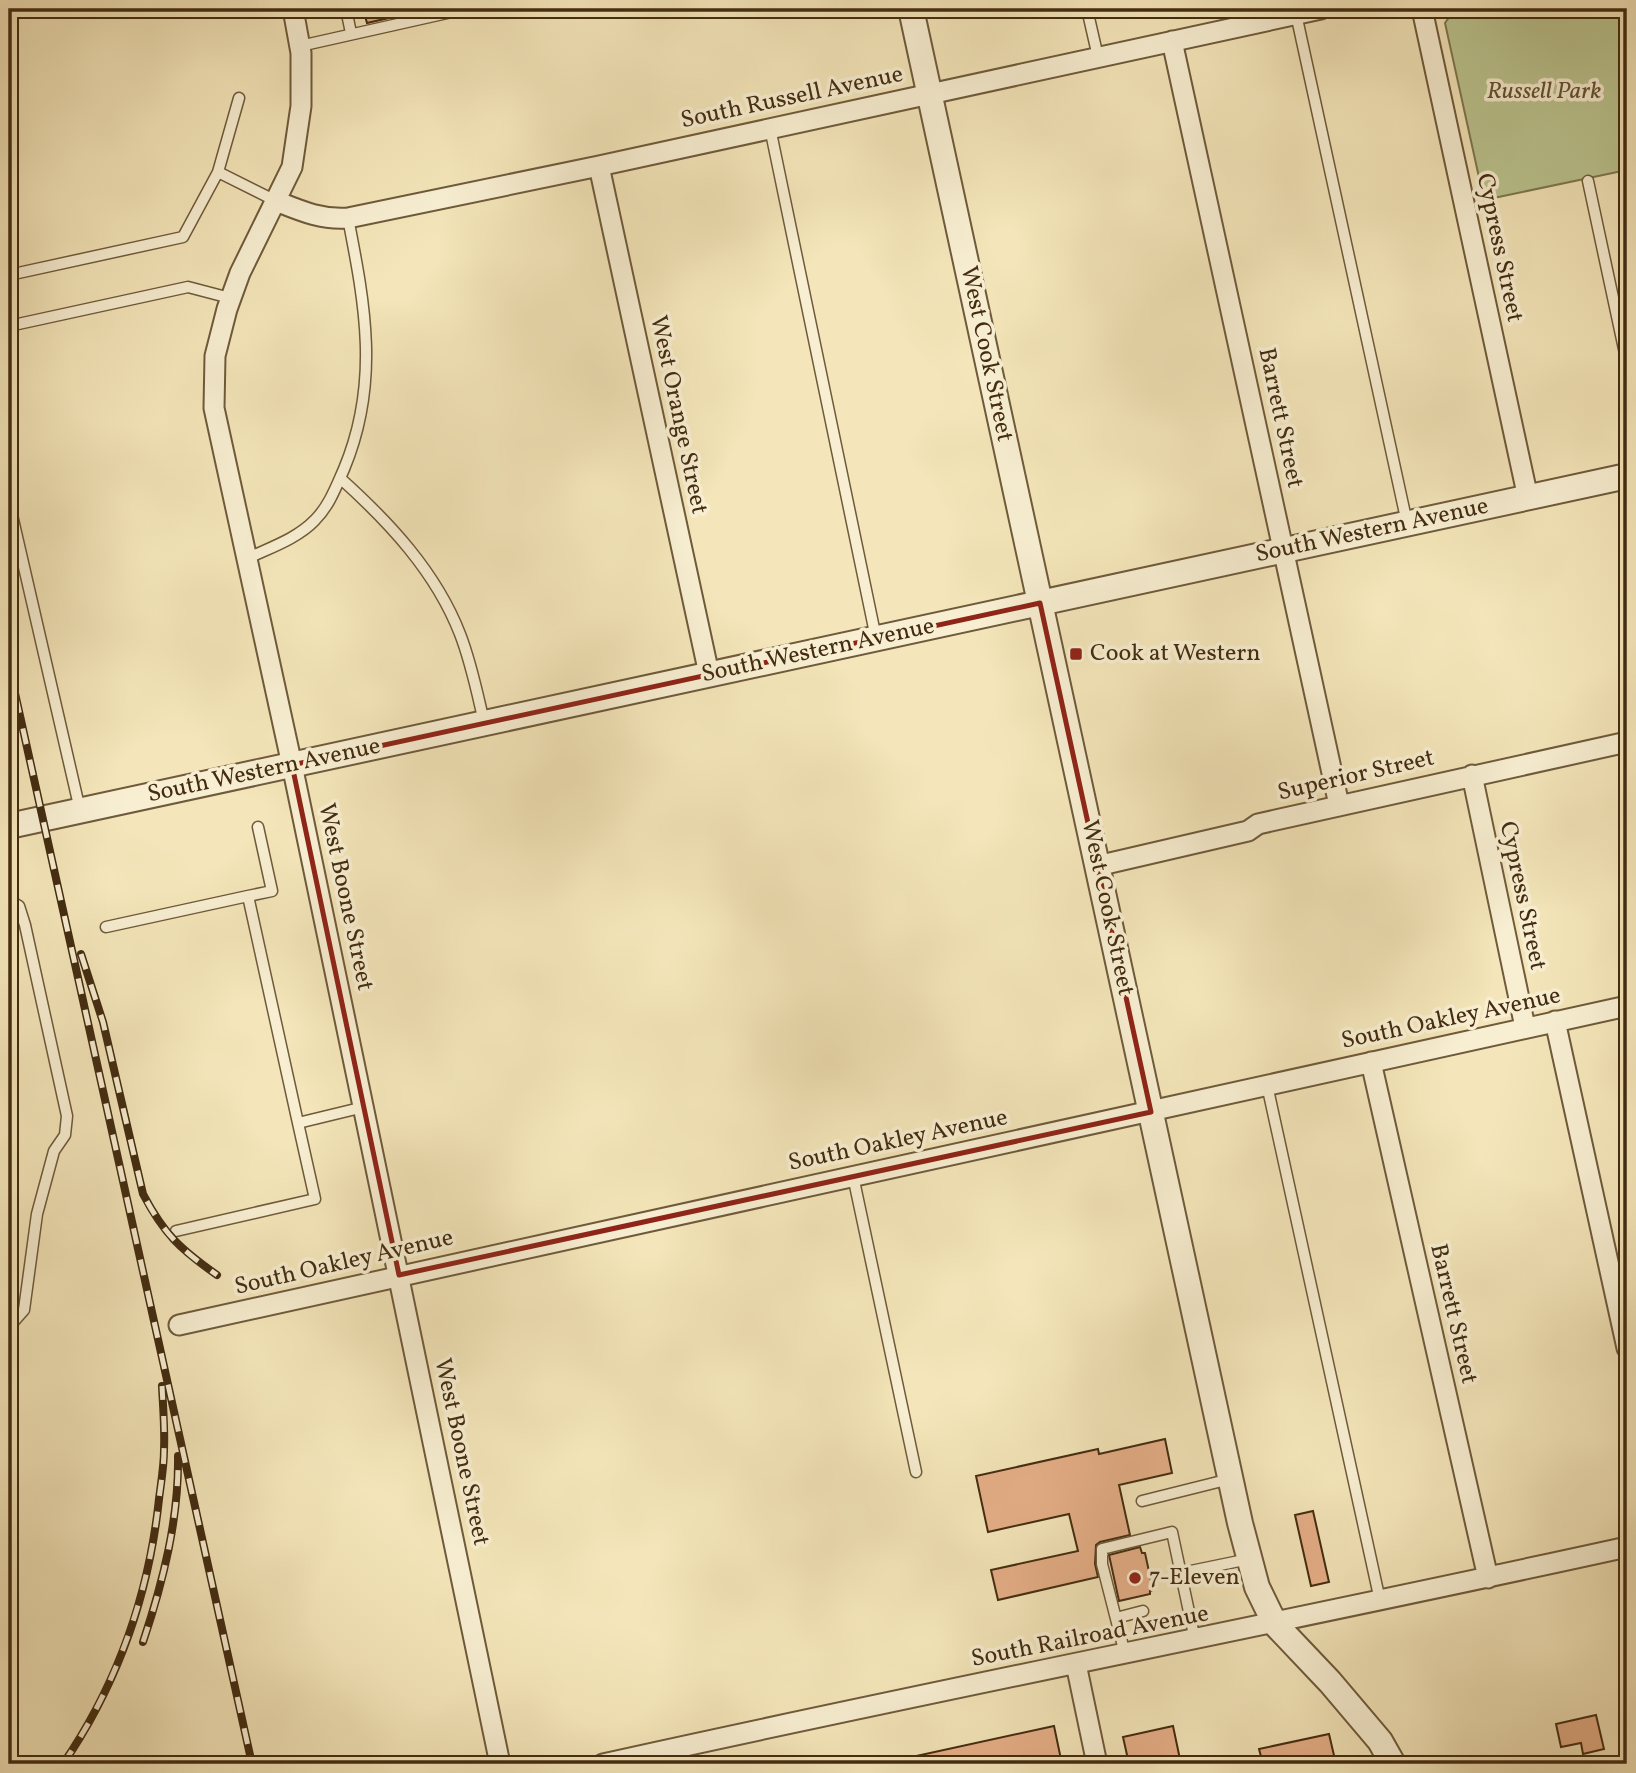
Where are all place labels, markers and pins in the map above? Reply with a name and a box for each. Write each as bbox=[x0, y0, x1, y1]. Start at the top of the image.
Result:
place label: Cook at Western bbox=[1090, 637, 1261, 671]
marker: Cook at Western bbox=[1068, 646, 1084, 662]
place label: 7-Eleven bbox=[1149, 1561, 1240, 1595]
marker: 7-Eleven bbox=[1127, 1570, 1143, 1586]

